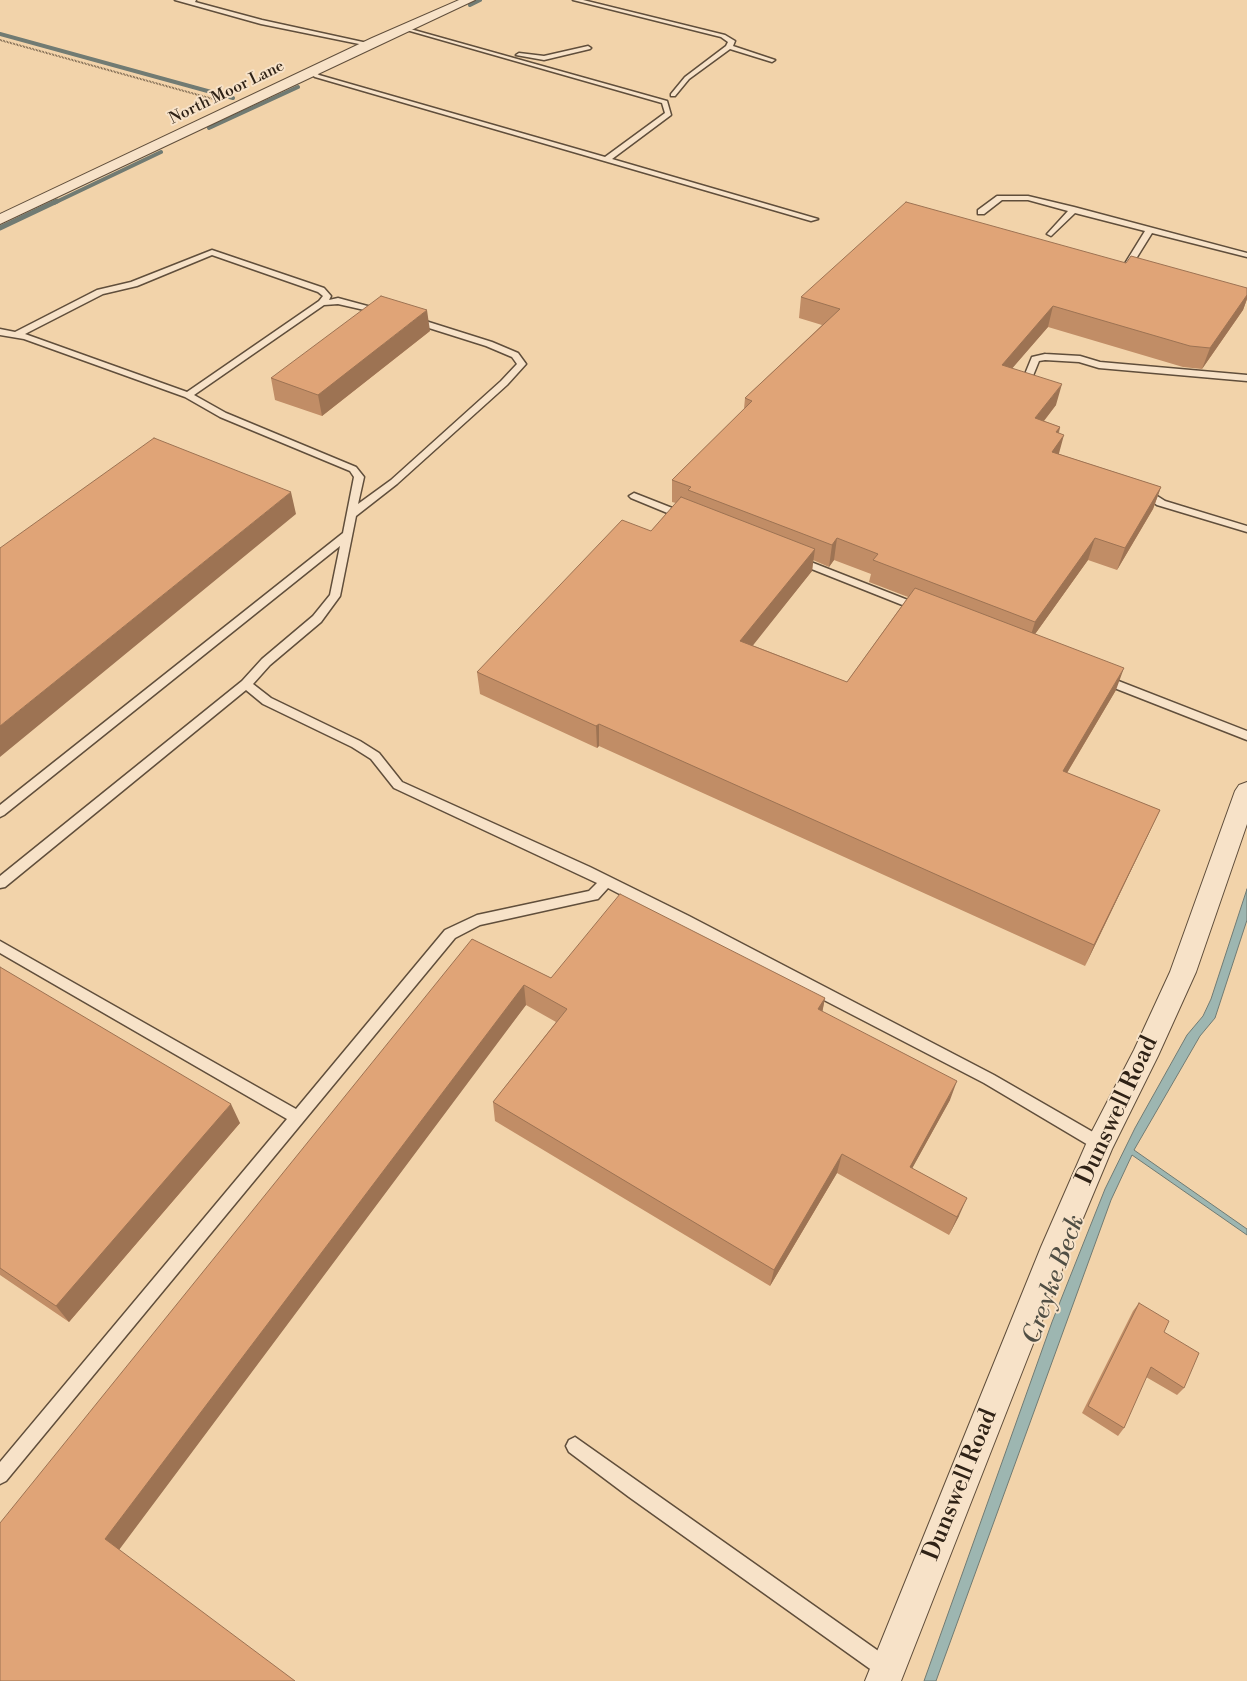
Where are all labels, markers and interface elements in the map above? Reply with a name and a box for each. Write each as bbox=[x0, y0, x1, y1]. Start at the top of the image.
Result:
street label: North Moor Lane bbox=[166, 57, 288, 129]
street label: Dunswell Road bbox=[1071, 1032, 1165, 1190]
water label: Creyke Beck bbox=[1018, 1211, 1092, 1349]
street label: Dunswell Road bbox=[918, 1405, 1004, 1565]

